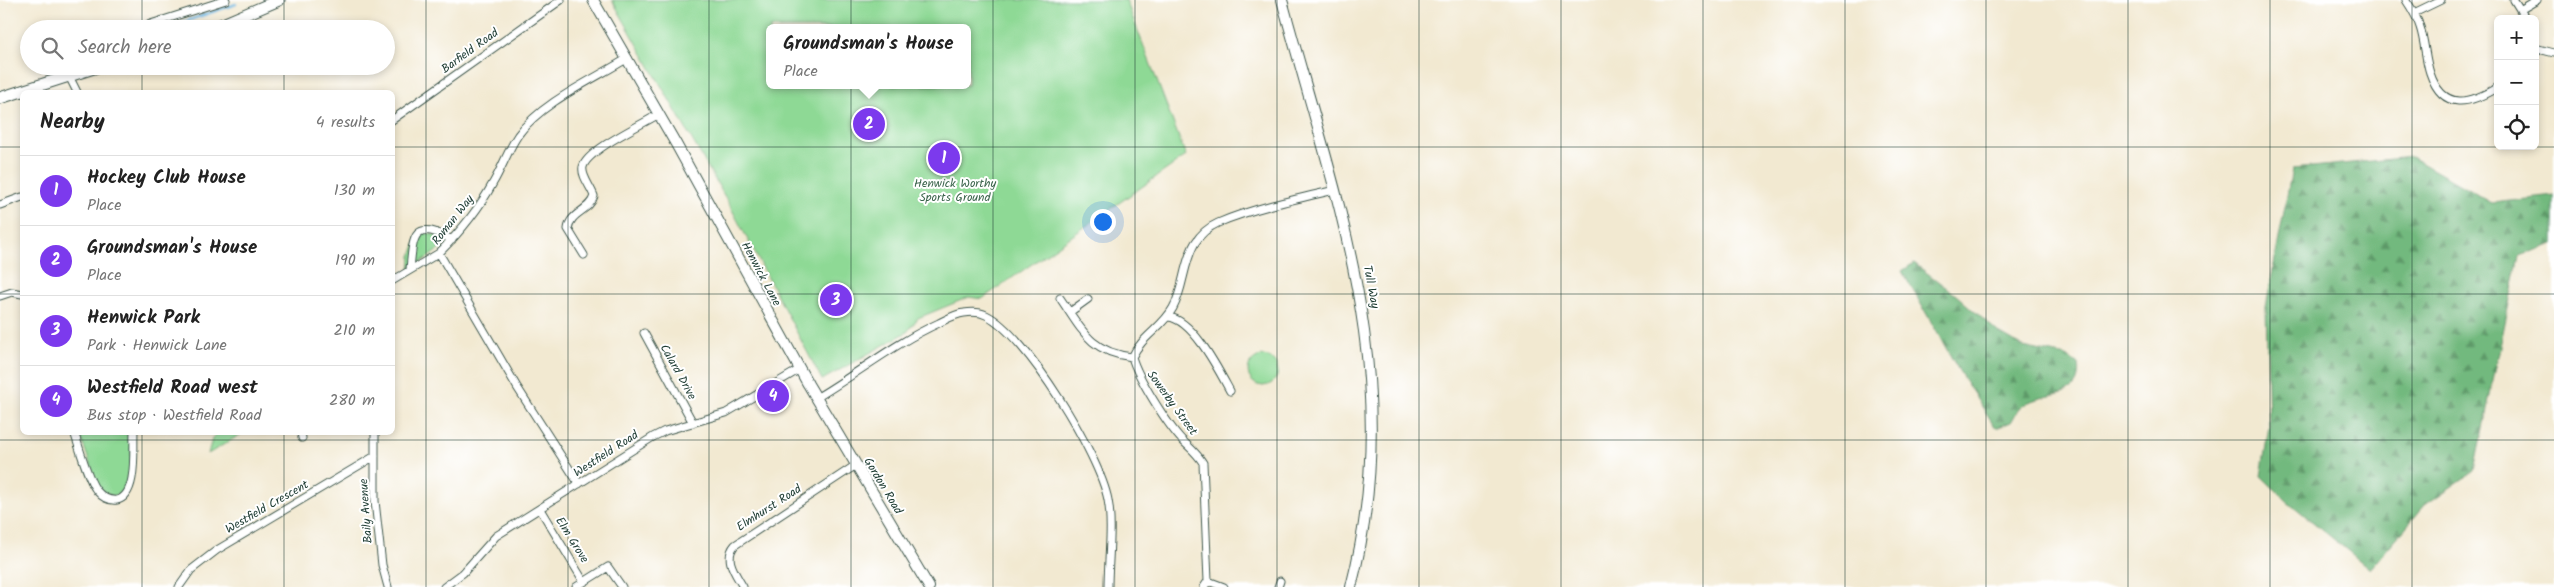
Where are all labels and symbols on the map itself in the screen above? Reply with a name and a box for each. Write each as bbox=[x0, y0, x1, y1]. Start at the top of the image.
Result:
street label: Barfield Road bbox=[437, 23, 503, 78]
pin: 2 bbox=[853, 105, 885, 143]
pin: 1 bbox=[928, 139, 960, 177]
park label: Henwick Worthy Sports Ground bbox=[914, 174, 996, 207]
street label: Roman Way bbox=[427, 190, 479, 249]
your location bbox=[1090, 209, 1116, 235]
street label: Henwick Lane bbox=[736, 238, 786, 310]
street label: Tull Way bbox=[1358, 264, 1385, 311]
pin: 3 bbox=[820, 281, 852, 319]
street label: Calard Drive bbox=[655, 341, 701, 404]
street label: Sowerby Street bbox=[1142, 366, 1202, 440]
pin: 4 bbox=[757, 377, 789, 415]
street label: Westfield Road bbox=[570, 425, 643, 482]
street label: Gordon Road bbox=[859, 454, 908, 519]
street label: Westfield Crescent bbox=[222, 475, 313, 539]
street label: Baily Avenue bbox=[354, 477, 378, 544]
street label: Elmhurst Road bbox=[733, 479, 806, 536]
street label: Elm Grove bbox=[550, 513, 594, 567]

